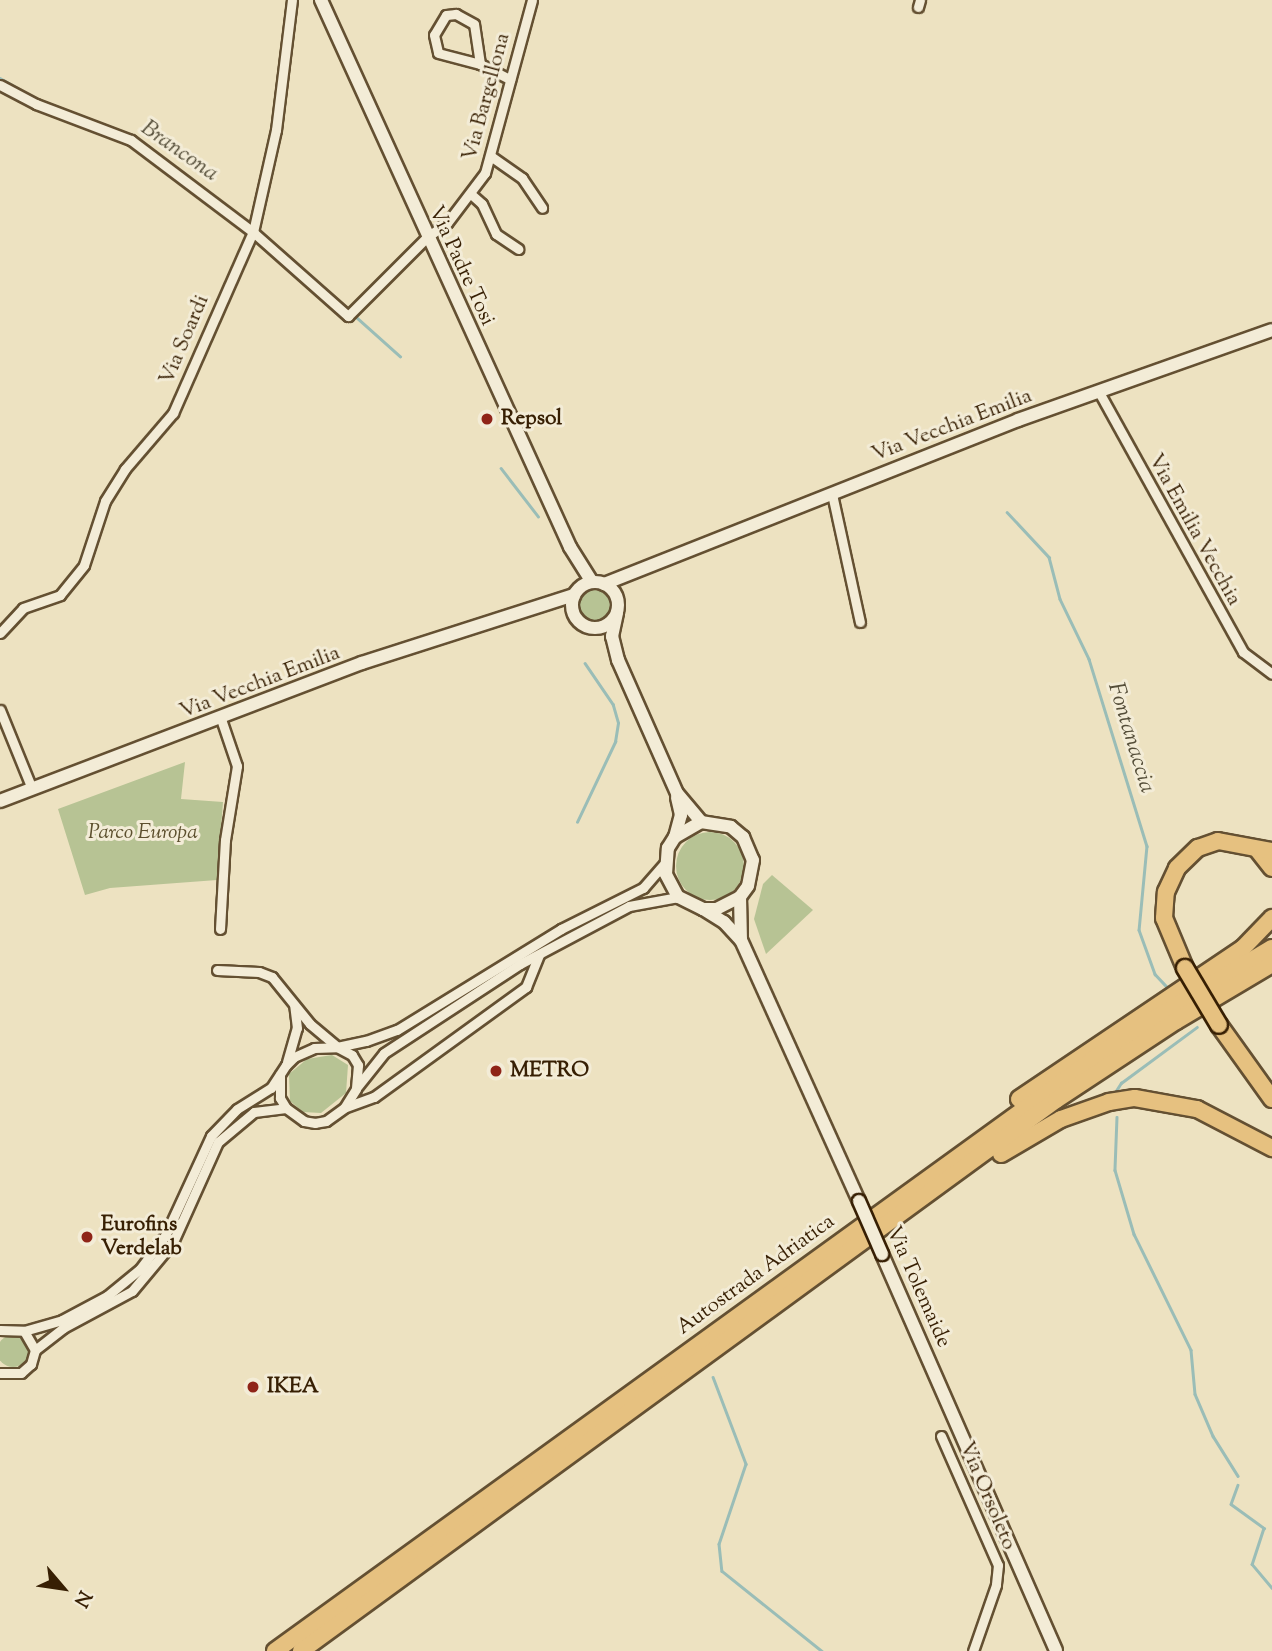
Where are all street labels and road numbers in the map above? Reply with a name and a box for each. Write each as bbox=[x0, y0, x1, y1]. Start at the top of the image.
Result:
street label: Via Bargellona bbox=[458, 30, 516, 164]
street label: Via Padre Tosi bbox=[422, 202, 500, 330]
street label: Via Soardi bbox=[155, 291, 215, 389]
street label: Via Vecchia Emilia bbox=[868, 384, 1036, 468]
street label: Via Emilia Vecchia bbox=[1142, 450, 1246, 610]
street label: Via Vecchia Emilia bbox=[176, 641, 344, 725]
street label: Autostrada Adriatica bbox=[672, 1209, 840, 1341]
street label: Via Tolemaide bbox=[880, 1223, 956, 1351]
street label: Via Orsoleto bbox=[953, 1438, 1021, 1554]

